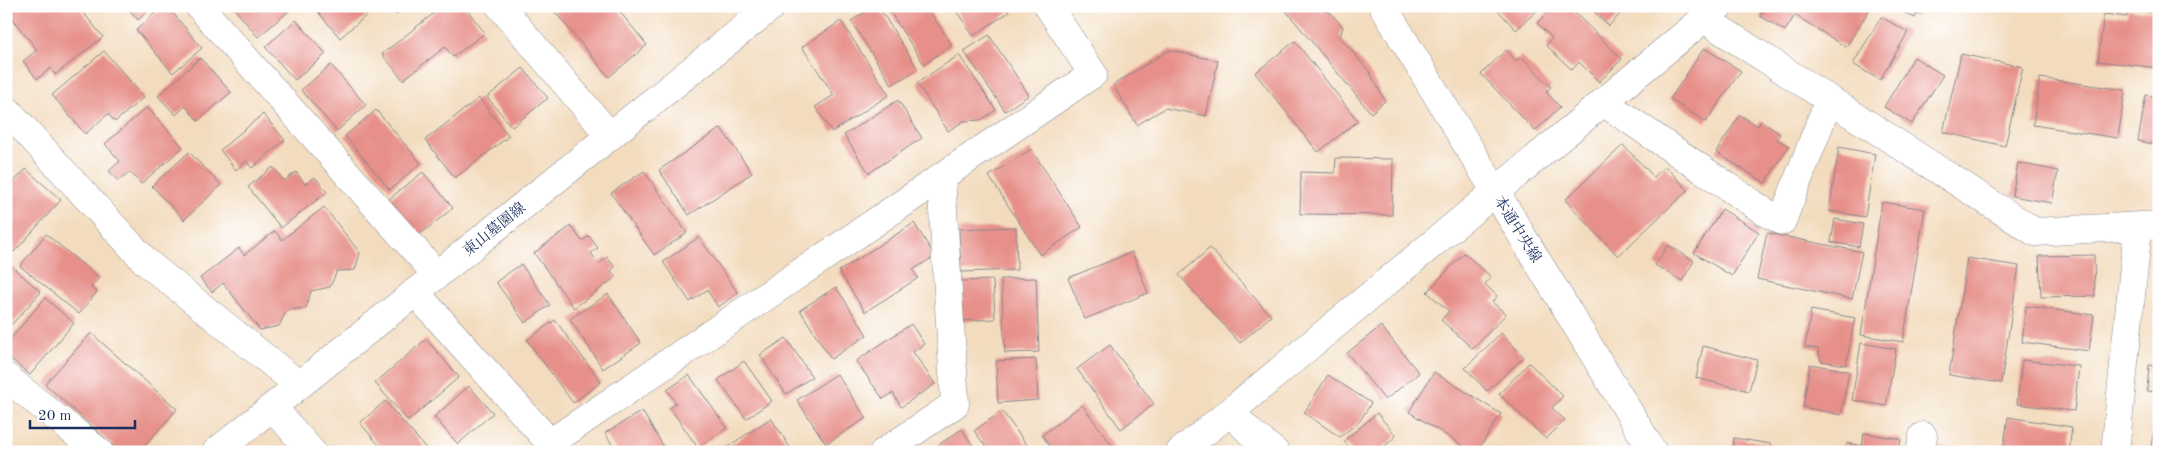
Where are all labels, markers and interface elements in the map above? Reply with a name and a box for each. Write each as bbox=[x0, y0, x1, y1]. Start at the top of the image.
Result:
street label: 本通中央線 bbox=[1490, 193, 1545, 266]
street label: 東山墓園線 bbox=[460, 199, 529, 260]
scale bar bbox=[30, 398, 135, 430]
text: 20 m bbox=[38, 409, 72, 424]

